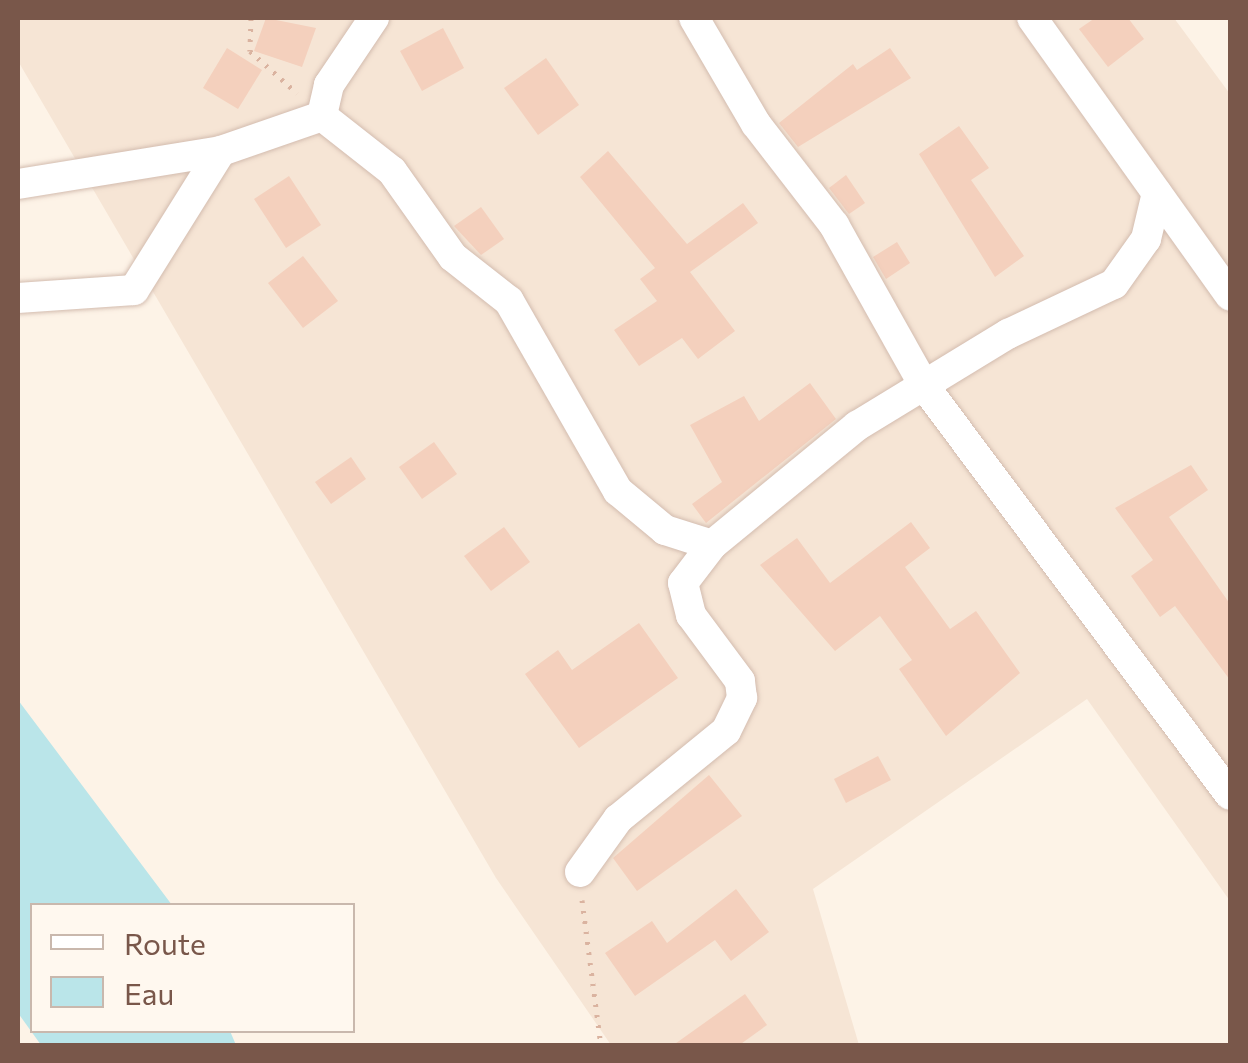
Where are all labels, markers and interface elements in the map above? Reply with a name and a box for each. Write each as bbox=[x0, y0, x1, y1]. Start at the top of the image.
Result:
legend bbox=[30, 903, 355, 1033]
text: Route bbox=[124, 924, 206, 961]
text: Eau bbox=[124, 974, 174, 1011]

